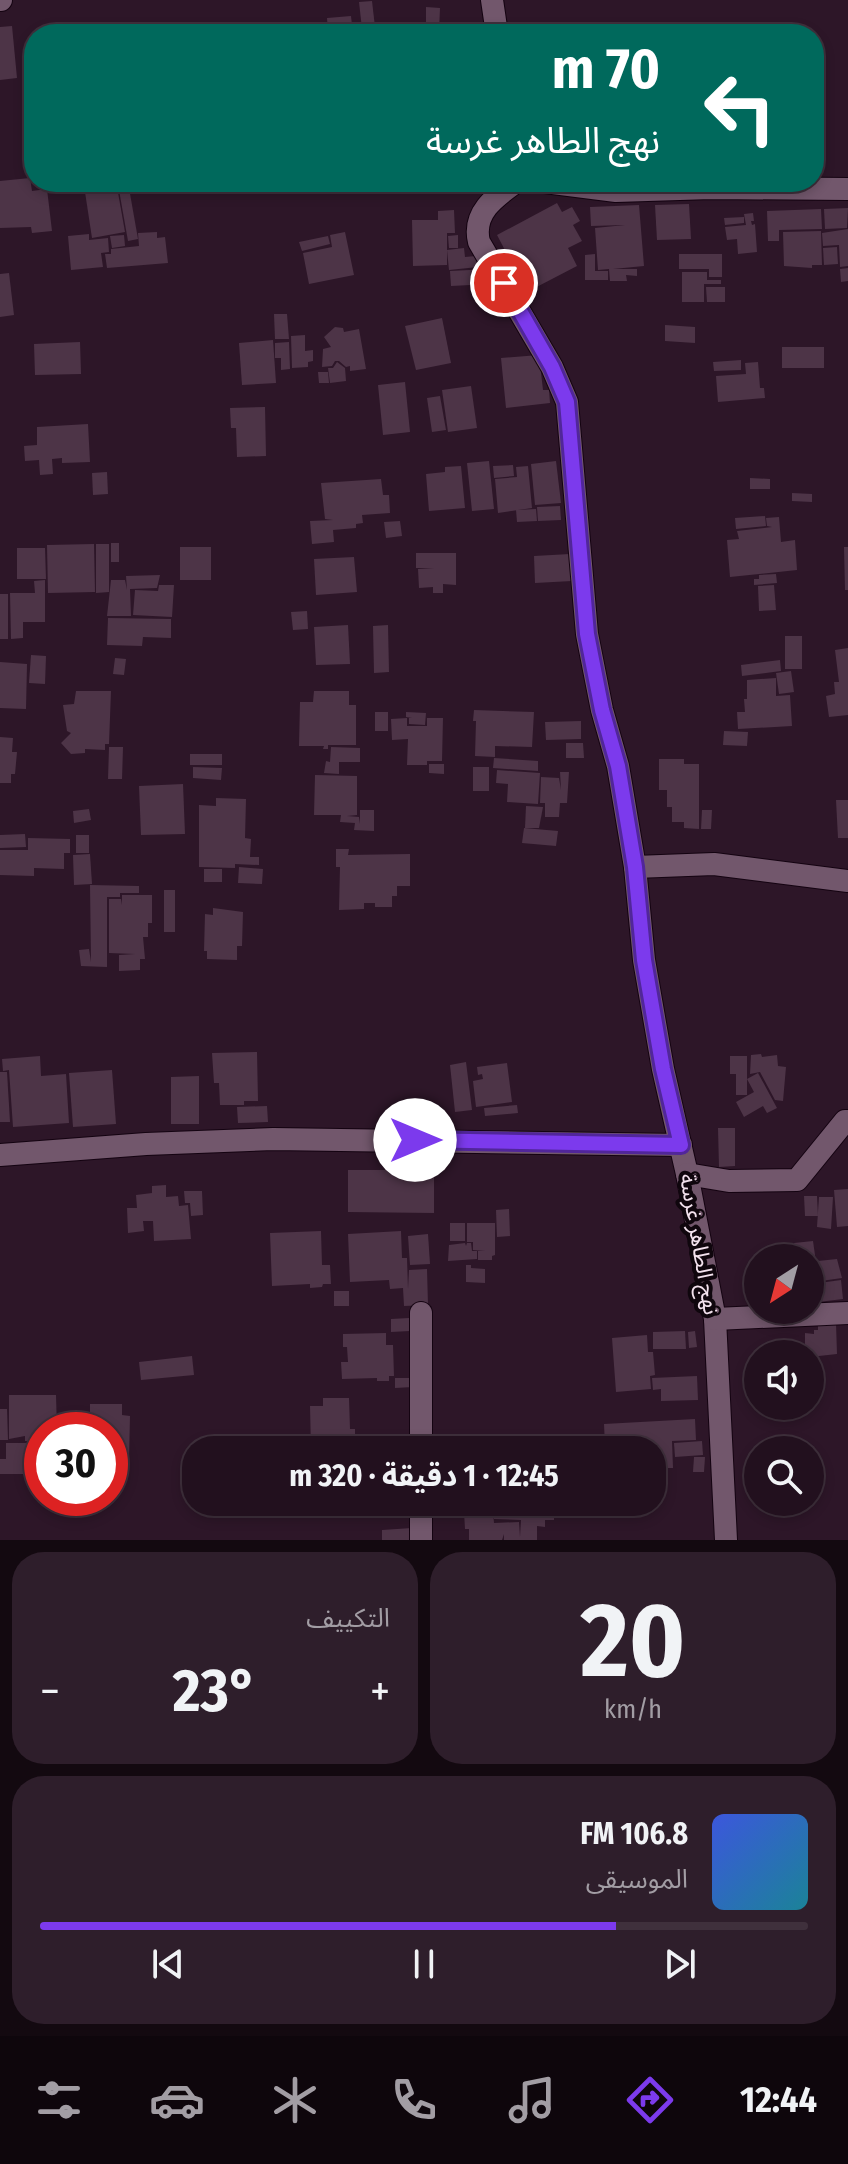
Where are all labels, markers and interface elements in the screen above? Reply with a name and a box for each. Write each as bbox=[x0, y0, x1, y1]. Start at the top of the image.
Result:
text: 70 m bbox=[552, 36, 660, 103]
icon: left bbox=[688, 56, 792, 160]
text: نهج الطاهر غرسة bbox=[426, 119, 660, 163]
pin bbox=[470, 249, 538, 317]
icon: arrive bbox=[482, 261, 526, 305]
position arrow bbox=[373, 1098, 457, 1182]
street label: نهج الطاهر غرسة bbox=[671, 1171, 725, 1317]
north arrow bbox=[744, 1244, 824, 1324]
map controls bbox=[744, 1244, 824, 1516]
button: sound bbox=[744, 1340, 824, 1420]
speed limit sign: 30 bbox=[24, 1412, 128, 1516]
button: search bbox=[744, 1436, 824, 1516]
text: 12:45 · 1 دقيقة · 320 m bbox=[289, 1458, 559, 1494]
text: 20 bbox=[581, 1579, 685, 1704]
text: التكييف bbox=[306, 1603, 390, 1634]
text: 23° bbox=[173, 1655, 257, 1727]
text: − bbox=[40, 1665, 60, 1718]
text: + bbox=[370, 1665, 390, 1718]
text: km/h bbox=[604, 1694, 662, 1725]
text: 106.8 FM bbox=[580, 1816, 688, 1852]
text: الموسيقى bbox=[586, 1864, 688, 1895]
icon: previous bbox=[146, 1942, 190, 1986]
icon: pause bbox=[402, 1942, 446, 1986]
icon: next bbox=[658, 1942, 702, 1986]
icon: filters bbox=[31, 2072, 87, 2128]
icon: car bbox=[149, 2072, 205, 2128]
icon: climate bbox=[267, 2072, 323, 2128]
icon: phone bbox=[386, 2072, 442, 2128]
icon: music bbox=[504, 2072, 560, 2128]
icon: directions bbox=[622, 2072, 678, 2128]
text: 12:44 bbox=[740, 2078, 817, 2122]

